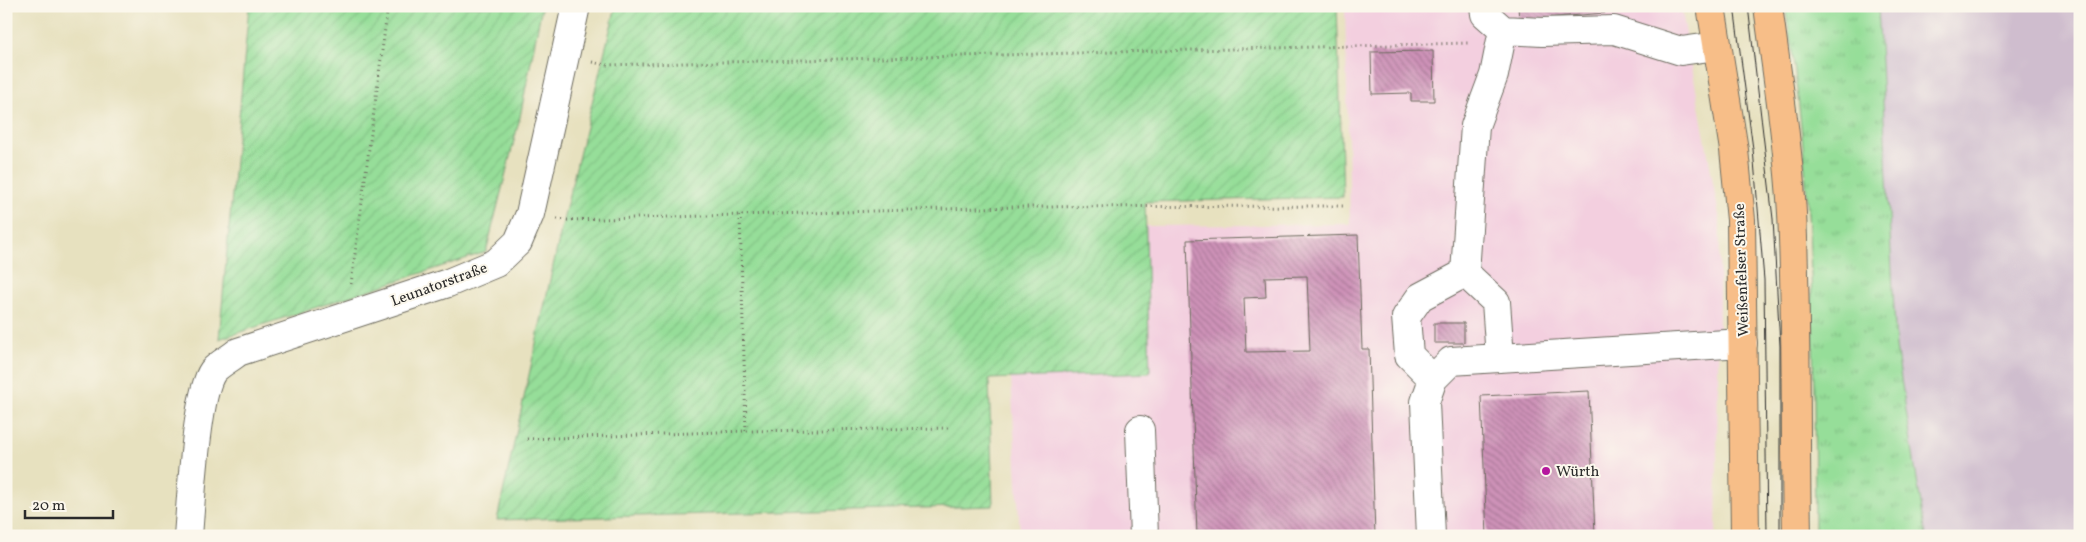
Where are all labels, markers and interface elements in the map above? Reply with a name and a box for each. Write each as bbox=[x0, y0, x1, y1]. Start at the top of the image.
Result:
street label: Weißenfelser Straße bbox=[1730, 203, 1755, 337]
street label: Leunatorstraße bbox=[388, 258, 491, 313]
place label: Würth bbox=[1556, 462, 1599, 483]
marker: Würth bbox=[1540, 465, 1552, 477]
scale bar bbox=[25, 487, 112, 519]
text: 20 m bbox=[32, 496, 65, 517]

